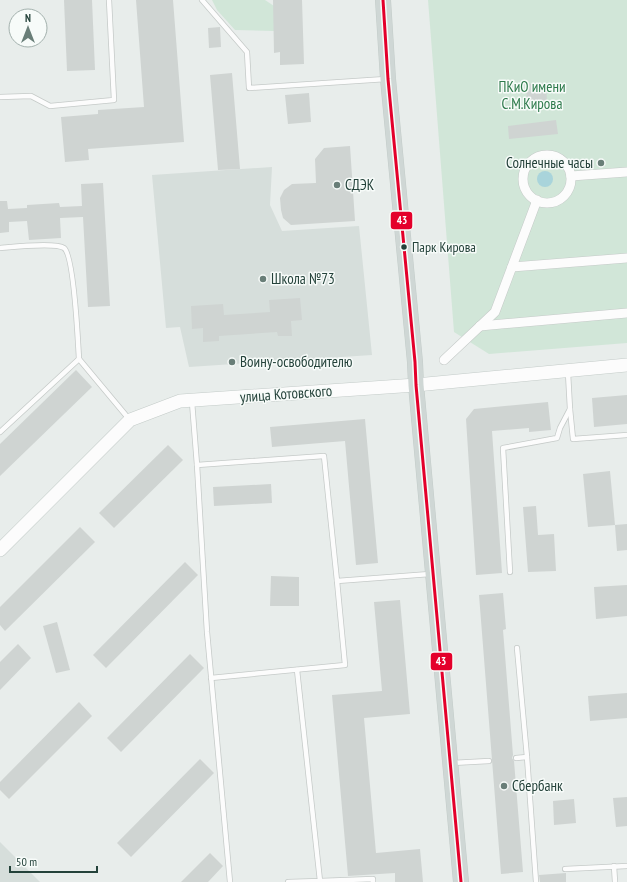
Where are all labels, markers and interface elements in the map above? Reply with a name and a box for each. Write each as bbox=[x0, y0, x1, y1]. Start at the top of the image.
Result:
north arrow bbox=[8, 8, 48, 48]
text: N bbox=[25, 11, 31, 25]
park label: ПКиО имени С.М.Кирова bbox=[499, 77, 566, 113]
place label: Солнечные часы bbox=[506, 153, 593, 172]
marker: Солнечные часы bbox=[596, 158, 606, 168]
place label: СДЭК bbox=[345, 175, 375, 194]
marker: СДЭК bbox=[332, 180, 342, 190]
line badge: 43 bbox=[390, 211, 413, 230]
text: 43 bbox=[397, 213, 407, 227]
place label: Парк Кирова bbox=[412, 238, 476, 256]
marker: Парк Кирова bbox=[399, 242, 409, 252]
place label: Школа №73 bbox=[271, 269, 335, 288]
marker: Школа №73 bbox=[258, 274, 268, 284]
place label: Воину-освободителю bbox=[240, 352, 353, 371]
marker: Воину-освободителю bbox=[227, 357, 237, 367]
street label: улица Котовского bbox=[239, 381, 333, 406]
line badge: 43 bbox=[430, 652, 453, 671]
text: 43 bbox=[436, 654, 446, 668]
place label: Сбербанк bbox=[512, 776, 563, 795]
marker: Сбербанк bbox=[499, 781, 509, 791]
scale bar bbox=[10, 848, 97, 874]
text: 50 m bbox=[16, 854, 37, 869]

